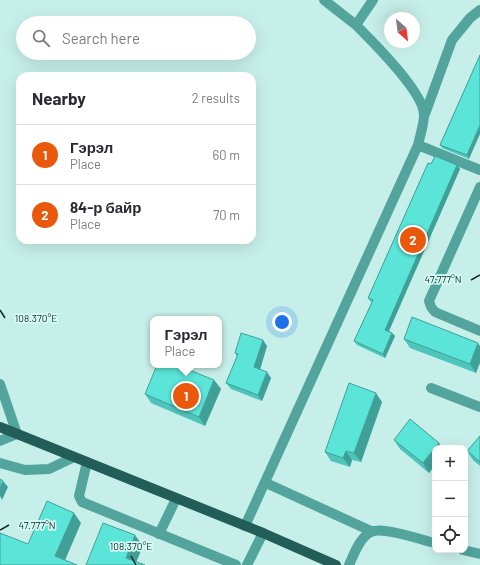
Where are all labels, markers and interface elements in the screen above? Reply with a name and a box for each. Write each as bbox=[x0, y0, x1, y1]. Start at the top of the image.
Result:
north arrow bbox=[384, 12, 420, 48]
search box bbox=[16, 16, 256, 60]
icon: search bbox=[30, 27, 52, 49]
text: Search here bbox=[62, 29, 140, 47]
text: Nearby bbox=[32, 88, 86, 108]
text: 2 results bbox=[192, 90, 240, 106]
text: Гэрэл bbox=[70, 138, 113, 156]
text: 1 bbox=[43, 147, 47, 163]
text: 60 m bbox=[213, 147, 240, 163]
text: Place bbox=[70, 156, 101, 172]
text: 84-р байр bbox=[70, 198, 141, 216]
text: 2 bbox=[41, 207, 49, 223]
text: 70 m bbox=[213, 207, 240, 223]
text: Place bbox=[70, 216, 101, 232]
pin: 2 bbox=[400, 225, 426, 255]
text: 47.777°N bbox=[424, 273, 462, 285]
text: 108.370°E bbox=[15, 312, 57, 324]
your location bbox=[272, 312, 292, 332]
popup bbox=[150, 316, 222, 368]
text: Гэрэл bbox=[164, 325, 208, 343]
text: Place bbox=[164, 343, 195, 359]
pin: 1 bbox=[173, 381, 199, 411]
map controls bbox=[432, 445, 468, 553]
button: + bbox=[432, 445, 468, 481]
button: − bbox=[432, 481, 468, 517]
button: locate bbox=[432, 517, 468, 553]
text: 47.777°N bbox=[18, 519, 56, 531]
text: 108.370°E bbox=[110, 540, 152, 552]

